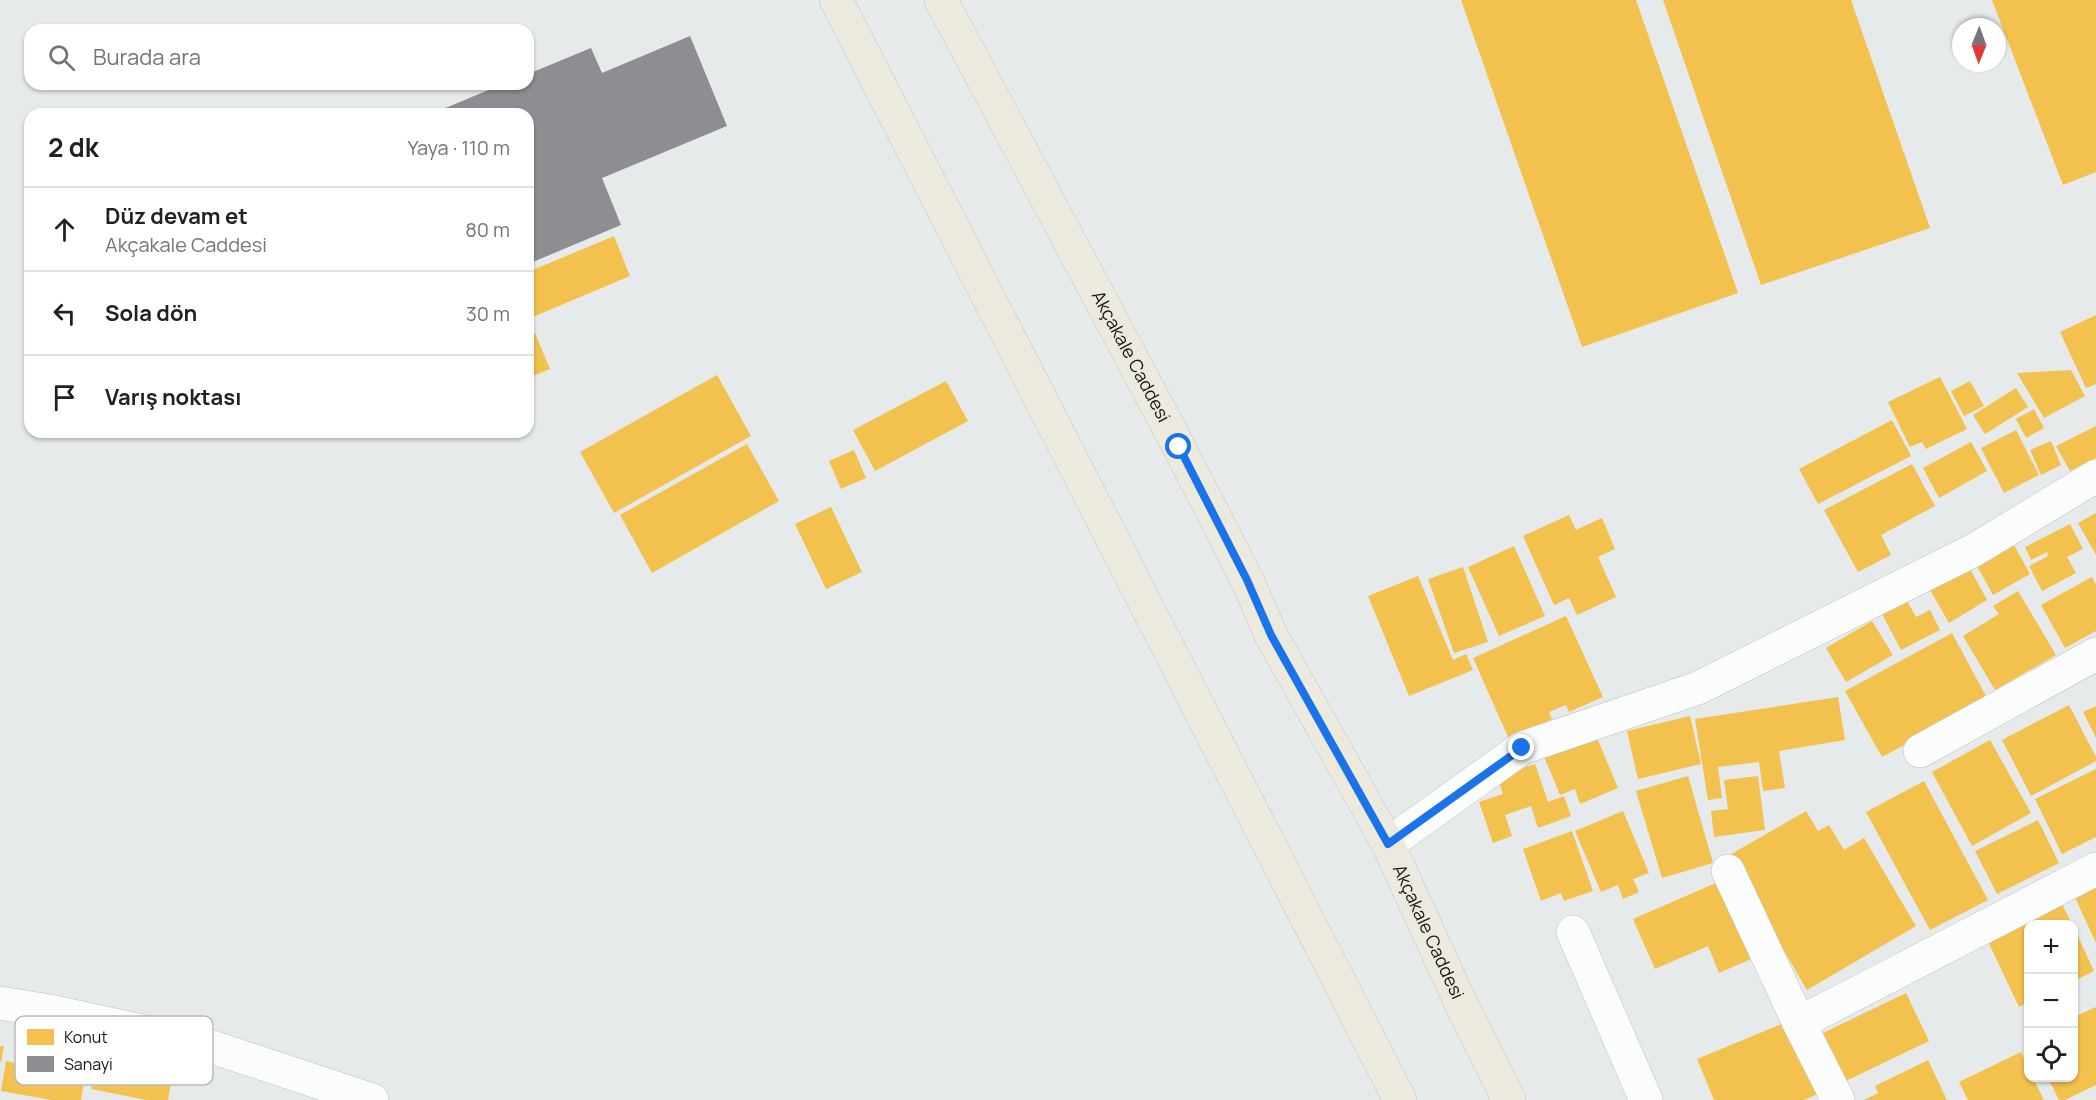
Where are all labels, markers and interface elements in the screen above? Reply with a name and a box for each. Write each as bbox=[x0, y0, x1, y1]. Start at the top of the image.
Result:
north arrow bbox=[1952, 18, 2006, 72]
search box bbox=[24, 24, 534, 90]
icon: search bbox=[45, 41, 78, 74]
text: Burada ara bbox=[93, 42, 201, 72]
text: 2 dk bbox=[48, 129, 99, 165]
text: Yaya · 110 m bbox=[407, 134, 510, 161]
text: Düz devam et bbox=[105, 201, 248, 231]
icon: ahead bbox=[48, 213, 81, 246]
text: 80 m bbox=[465, 216, 510, 243]
text: Akçakale Caddesi bbox=[105, 231, 267, 258]
street label: Akçakale Caddesi bbox=[1087, 286, 1177, 426]
icon: left bbox=[48, 297, 81, 330]
text: Sola dön bbox=[105, 298, 197, 328]
text: 30 m bbox=[466, 300, 510, 327]
icon: arrive bbox=[48, 381, 81, 414]
text: Varış noktası bbox=[105, 382, 241, 412]
route start bbox=[1165, 433, 1191, 459]
route end bbox=[1508, 734, 1534, 760]
street label: Akçakale Caddesi bbox=[1388, 860, 1470, 1003]
map controls bbox=[2024, 920, 2078, 1082]
button: + bbox=[2024, 920, 2078, 974]
button: − bbox=[2024, 974, 2078, 1028]
legend bbox=[15, 1016, 213, 1085]
text: Konut bbox=[64, 1026, 108, 1048]
button: locate bbox=[2024, 1028, 2078, 1082]
text: Sanayi bbox=[64, 1053, 113, 1075]

